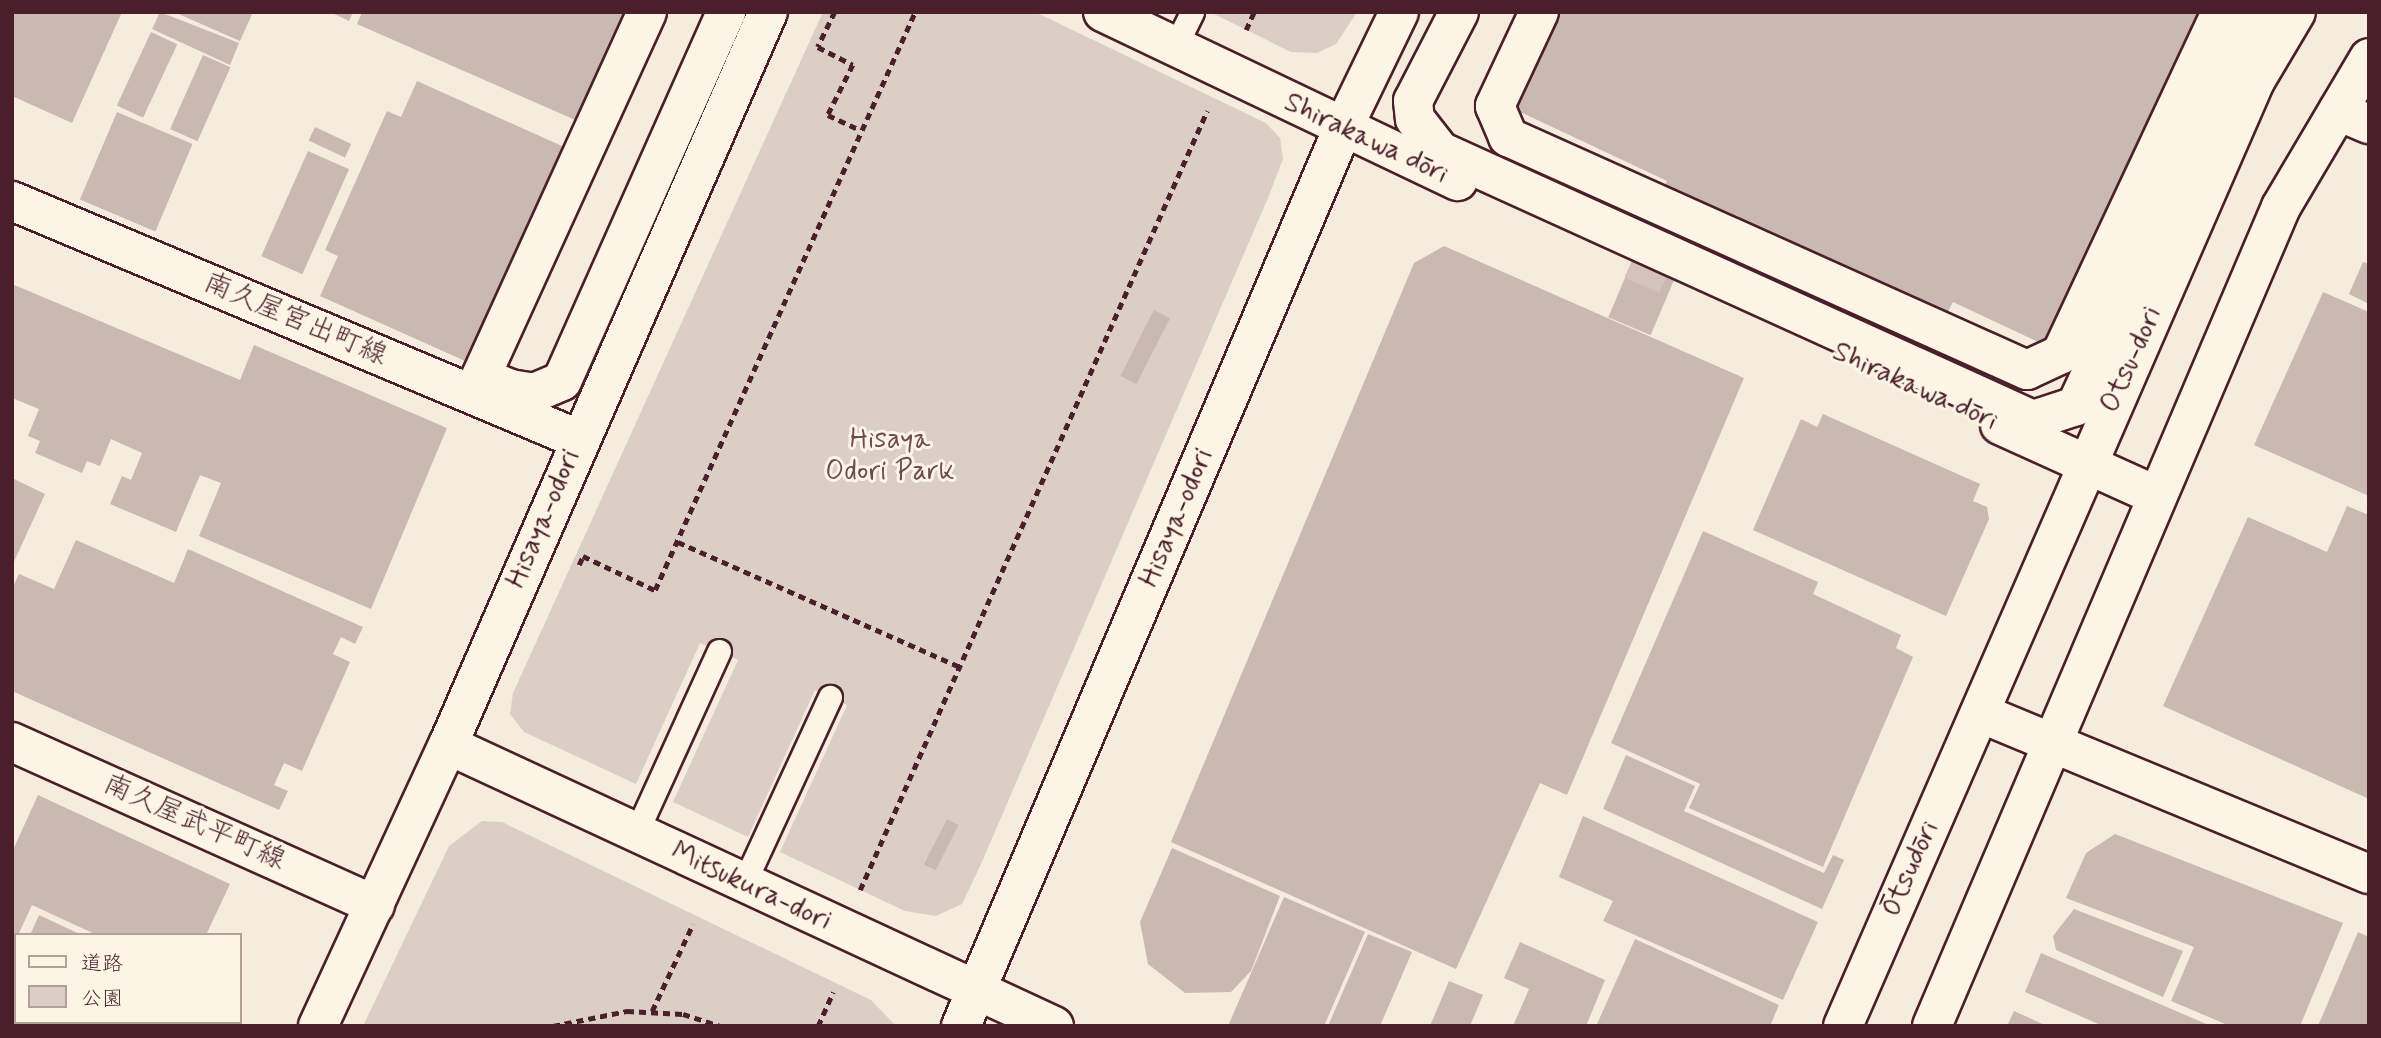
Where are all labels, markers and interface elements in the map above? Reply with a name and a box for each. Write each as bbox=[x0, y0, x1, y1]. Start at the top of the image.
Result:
street label: Shirakawa dōri bbox=[1279, 87, 1453, 191]
street label: 南久屋宮出町線 bbox=[198, 266, 392, 374]
street label: Otsu-dori bbox=[2094, 302, 2170, 418]
street label: Shirakawa dōri bbox=[1828, 336, 2002, 438]
park label: Hisaya Odori Park bbox=[828, 423, 952, 489]
street label: Hisaya-odori bbox=[1133, 444, 1221, 592]
street label: Hisaya-odori bbox=[500, 445, 588, 593]
street label: 南久屋武平町線 bbox=[98, 768, 290, 878]
street label: Ōtsudōri bbox=[1875, 816, 1947, 922]
street label: Mitsukura-dori bbox=[665, 835, 837, 939]
legend bbox=[14, 933, 242, 1024]
text: 道路 bbox=[81, 950, 123, 978]
text: 公園 bbox=[81, 985, 123, 1013]

